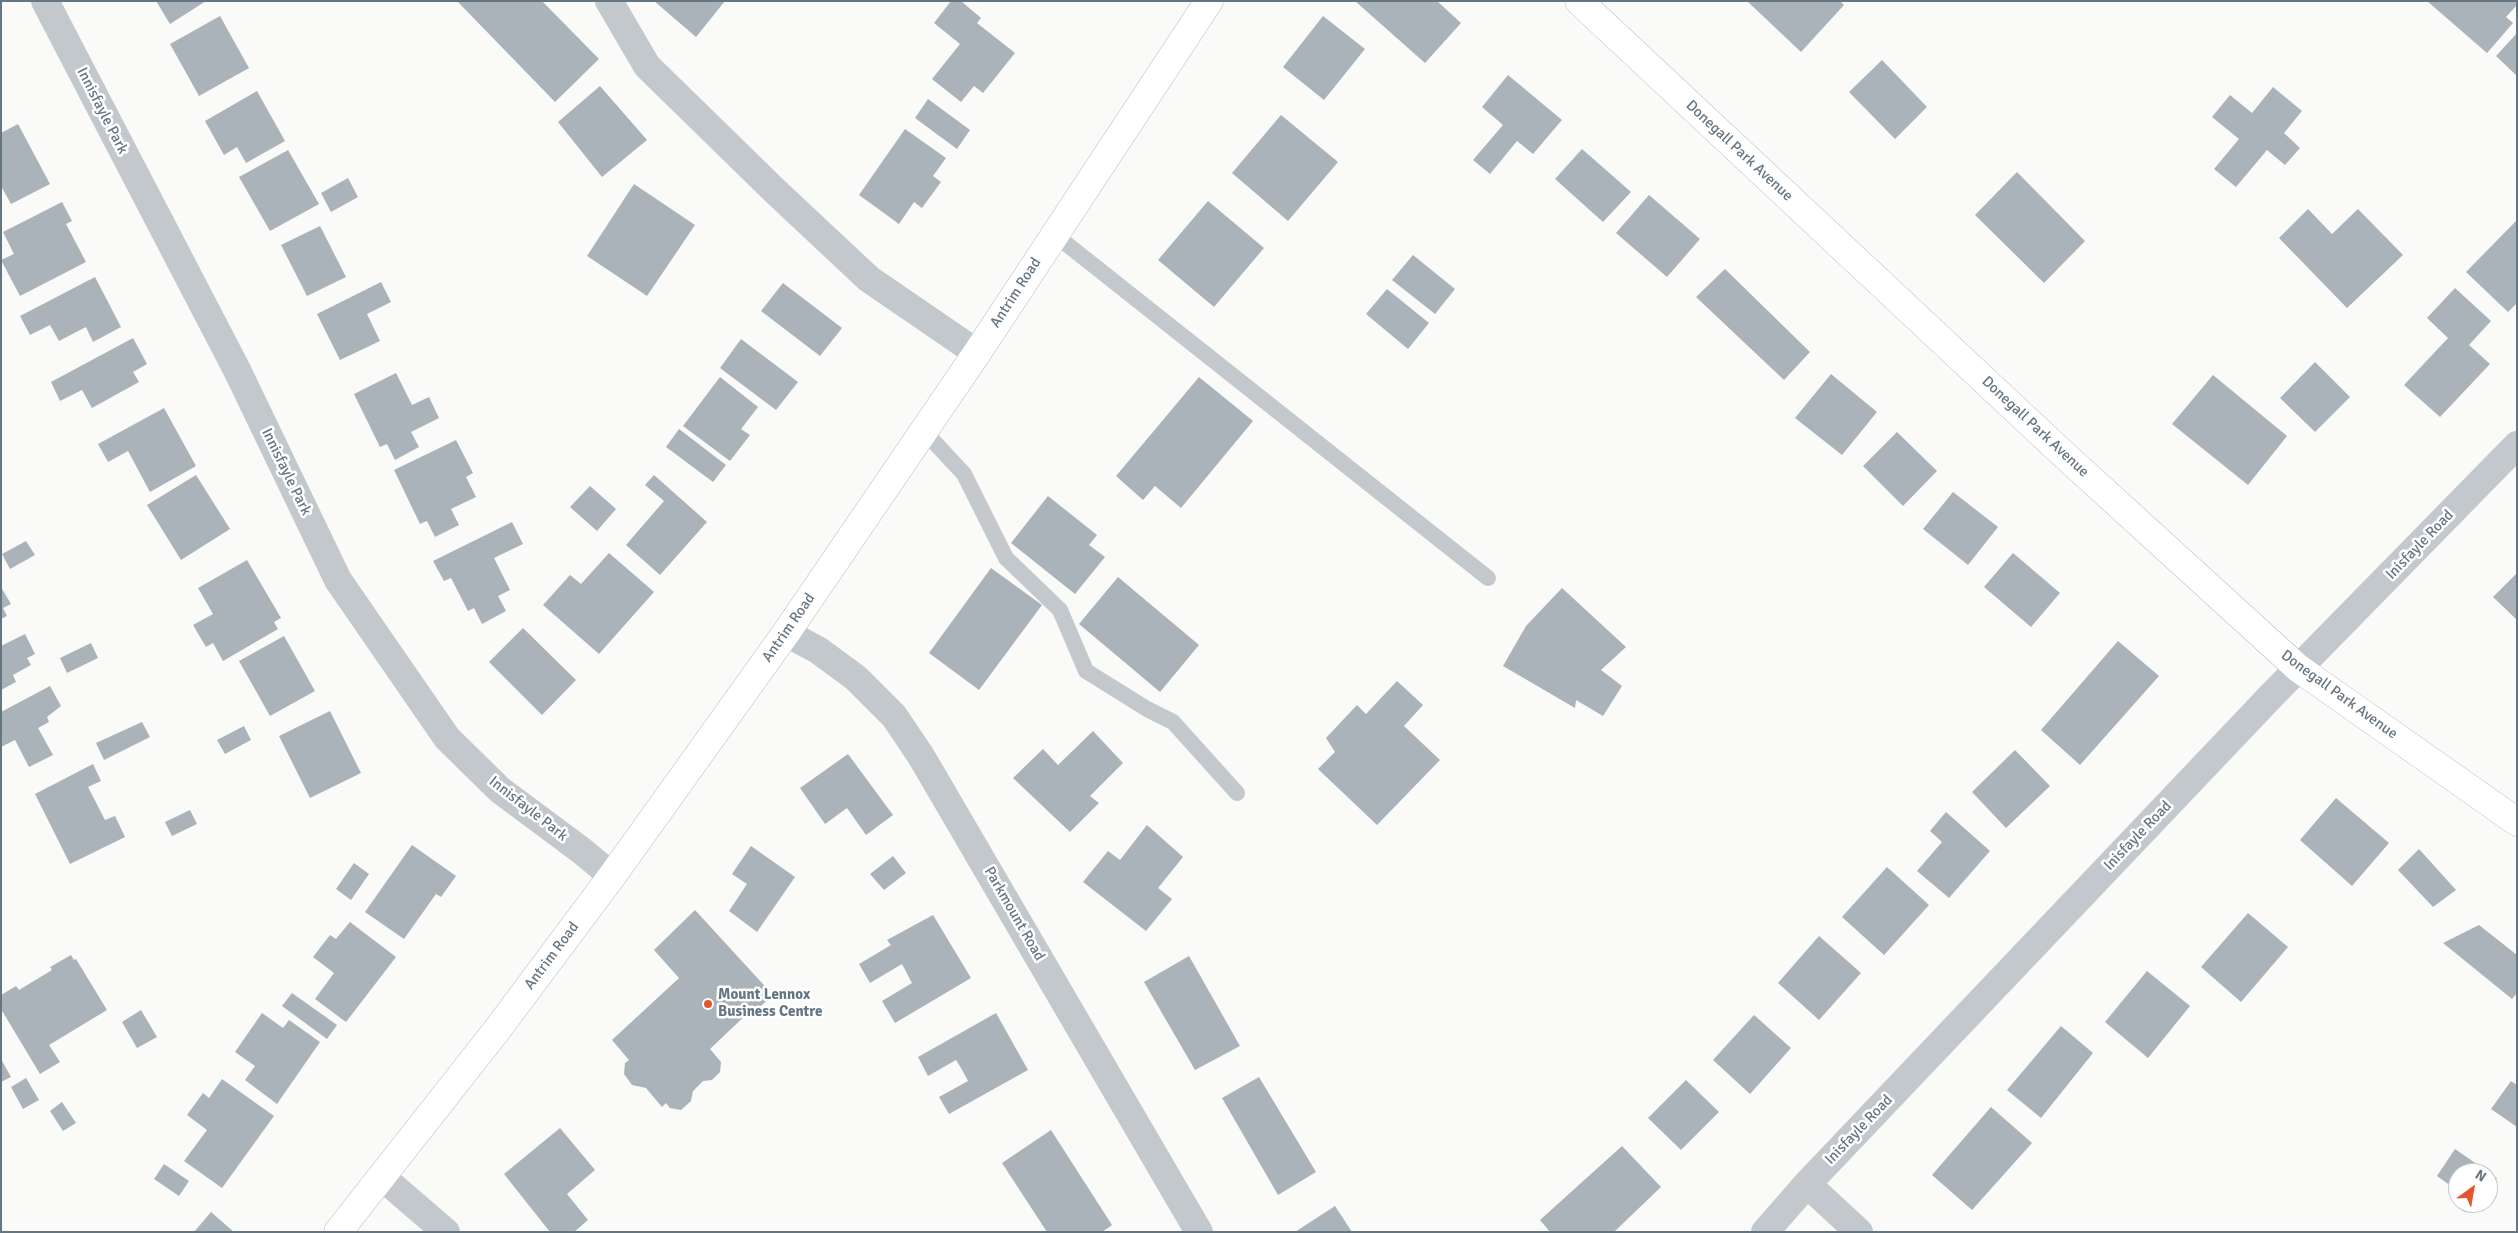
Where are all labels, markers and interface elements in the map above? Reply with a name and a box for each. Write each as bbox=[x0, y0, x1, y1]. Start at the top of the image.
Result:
street label: Innisfayle Park bbox=[72, 65, 132, 157]
street label: Donegall Park Avenue bbox=[1682, 97, 1796, 205]
street label: Antrim Road bbox=[987, 255, 1045, 331]
street label: Donegall Park Avenue bbox=[1978, 373, 2092, 481]
street label: Innisfayle Park bbox=[257, 425, 315, 519]
street label: Inisfayle Road bbox=[2382, 506, 2458, 584]
street label: Antrim Road bbox=[759, 590, 819, 666]
street label: Donegall Park Avenue bbox=[2277, 647, 2401, 743]
street label: Innisfayle Park bbox=[485, 773, 571, 845]
street label: Inisfayle Road bbox=[2100, 797, 2176, 875]
street label: Parkmount Road bbox=[980, 864, 1048, 964]
street label: Antrim Road bbox=[521, 919, 583, 993]
place label: Mount Lennox Business Centre bbox=[718, 986, 822, 1021]
marker: Mount Lennox Business Centre bbox=[702, 998, 714, 1010]
street label: Inisfayle Road bbox=[1821, 1091, 1897, 1169]
north arrow bbox=[2448, 1163, 2498, 1213]
text: N bbox=[2472, 1166, 2489, 1185]

